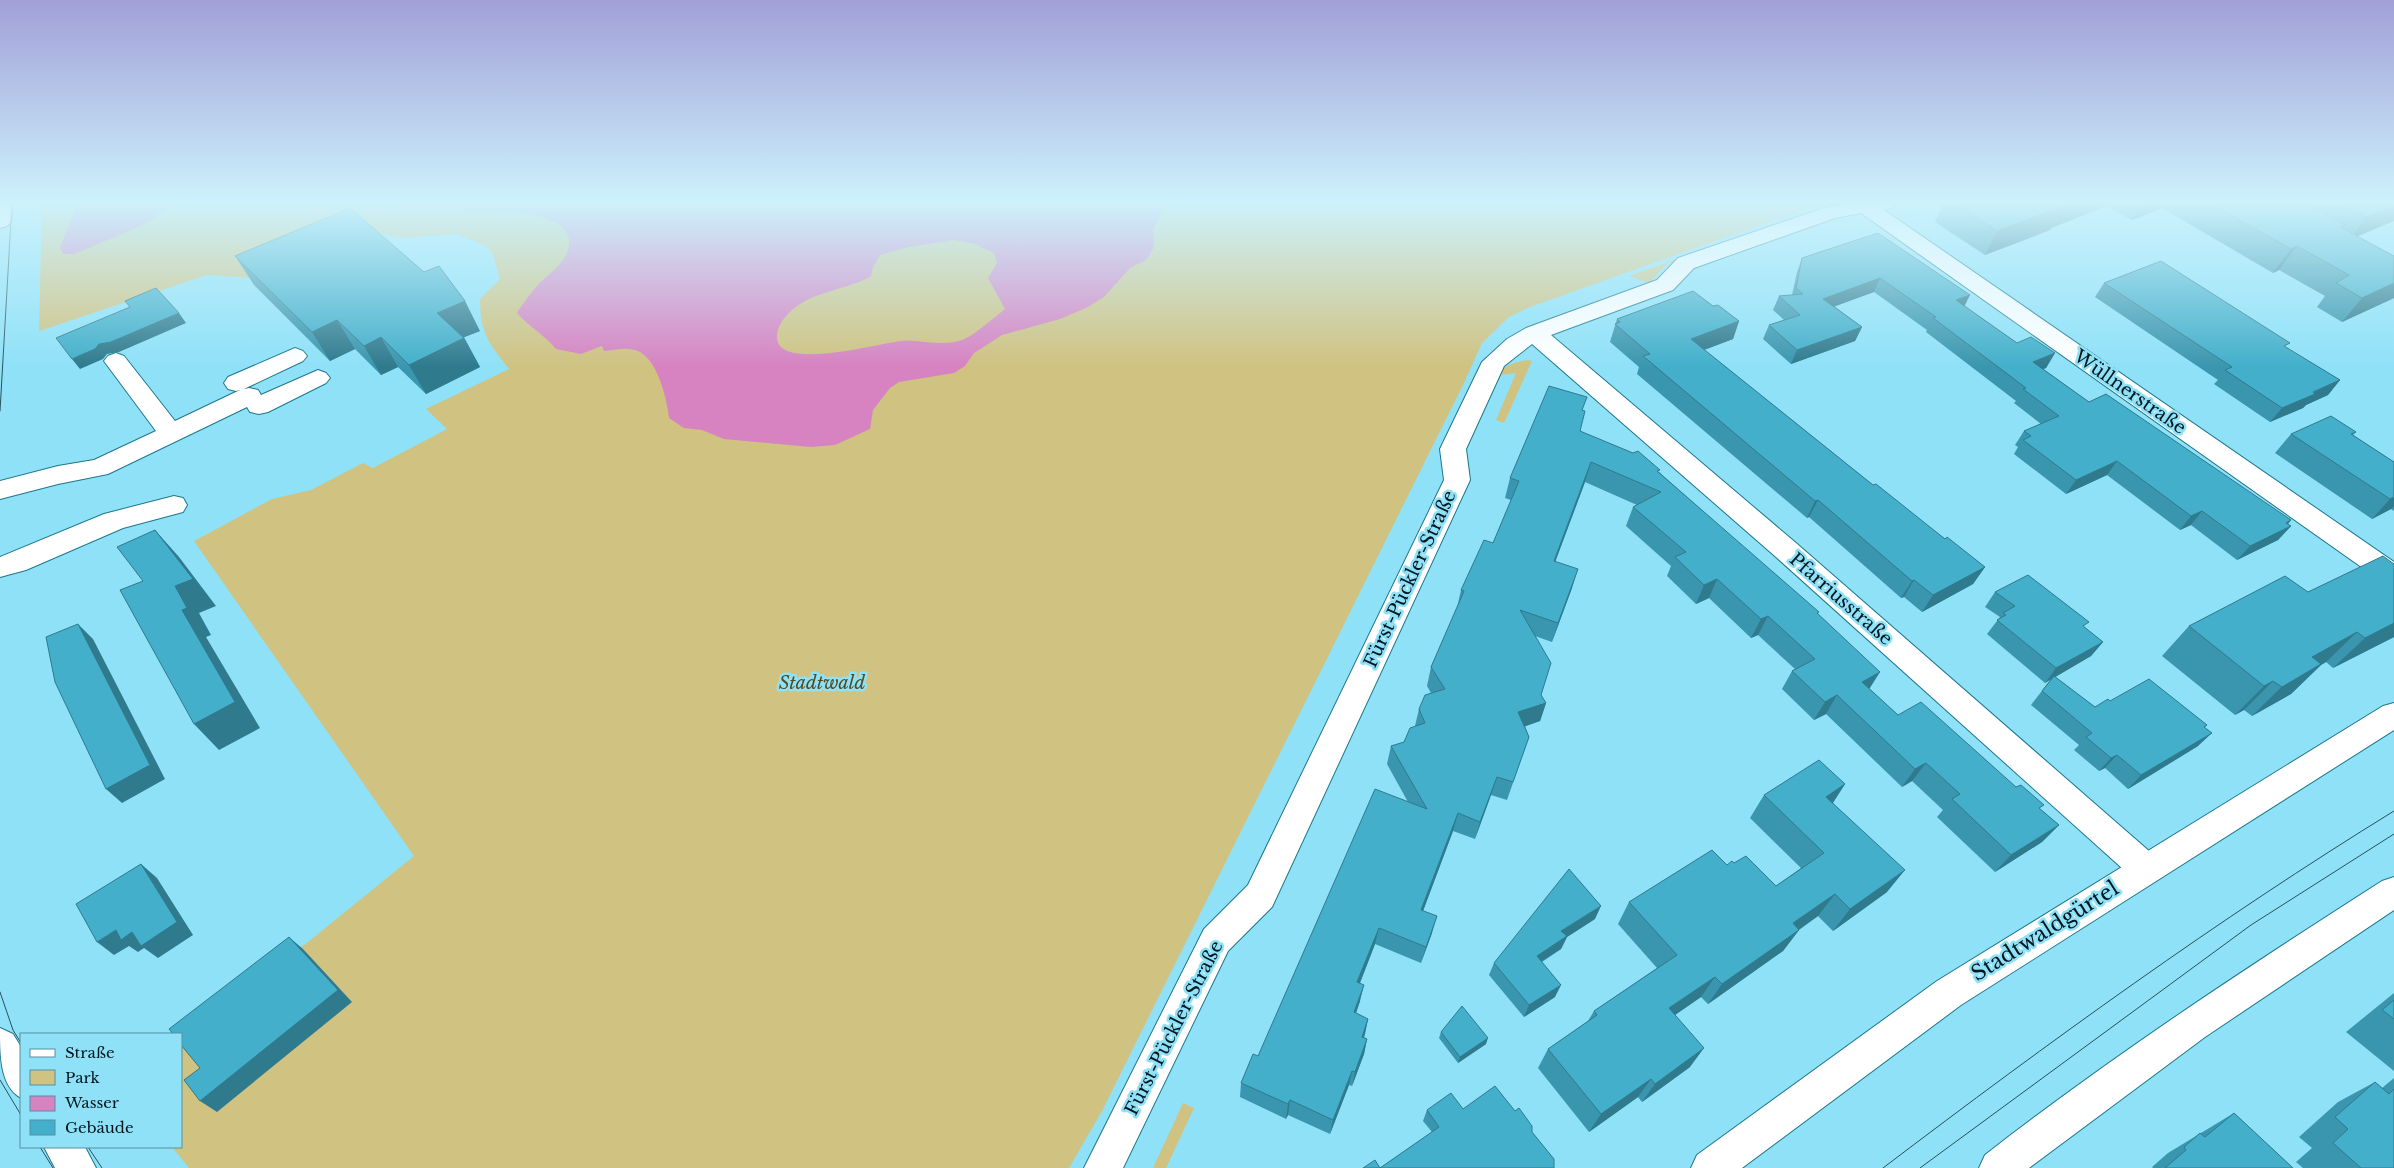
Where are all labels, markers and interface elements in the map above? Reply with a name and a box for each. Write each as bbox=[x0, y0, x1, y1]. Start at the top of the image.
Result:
street label: Wüllnerstraße bbox=[2069, 345, 2190, 439]
street label: Fürst-Pückler-Straße bbox=[1359, 487, 1461, 671]
street label: Pfarriusstraße bbox=[1785, 548, 1897, 650]
park label: Stadtwald bbox=[779, 672, 866, 694]
street label: Stadtwaldgürtel bbox=[1966, 875, 2124, 987]
street label: Fürst-Pückler-Straße bbox=[1120, 937, 1228, 1119]
legend bbox=[20, 1033, 182, 1148]
text: Straße bbox=[65, 1043, 115, 1062]
text: Park bbox=[65, 1068, 101, 1087]
text: Wasser bbox=[64, 1093, 120, 1112]
text: Gebäude bbox=[65, 1118, 134, 1137]

